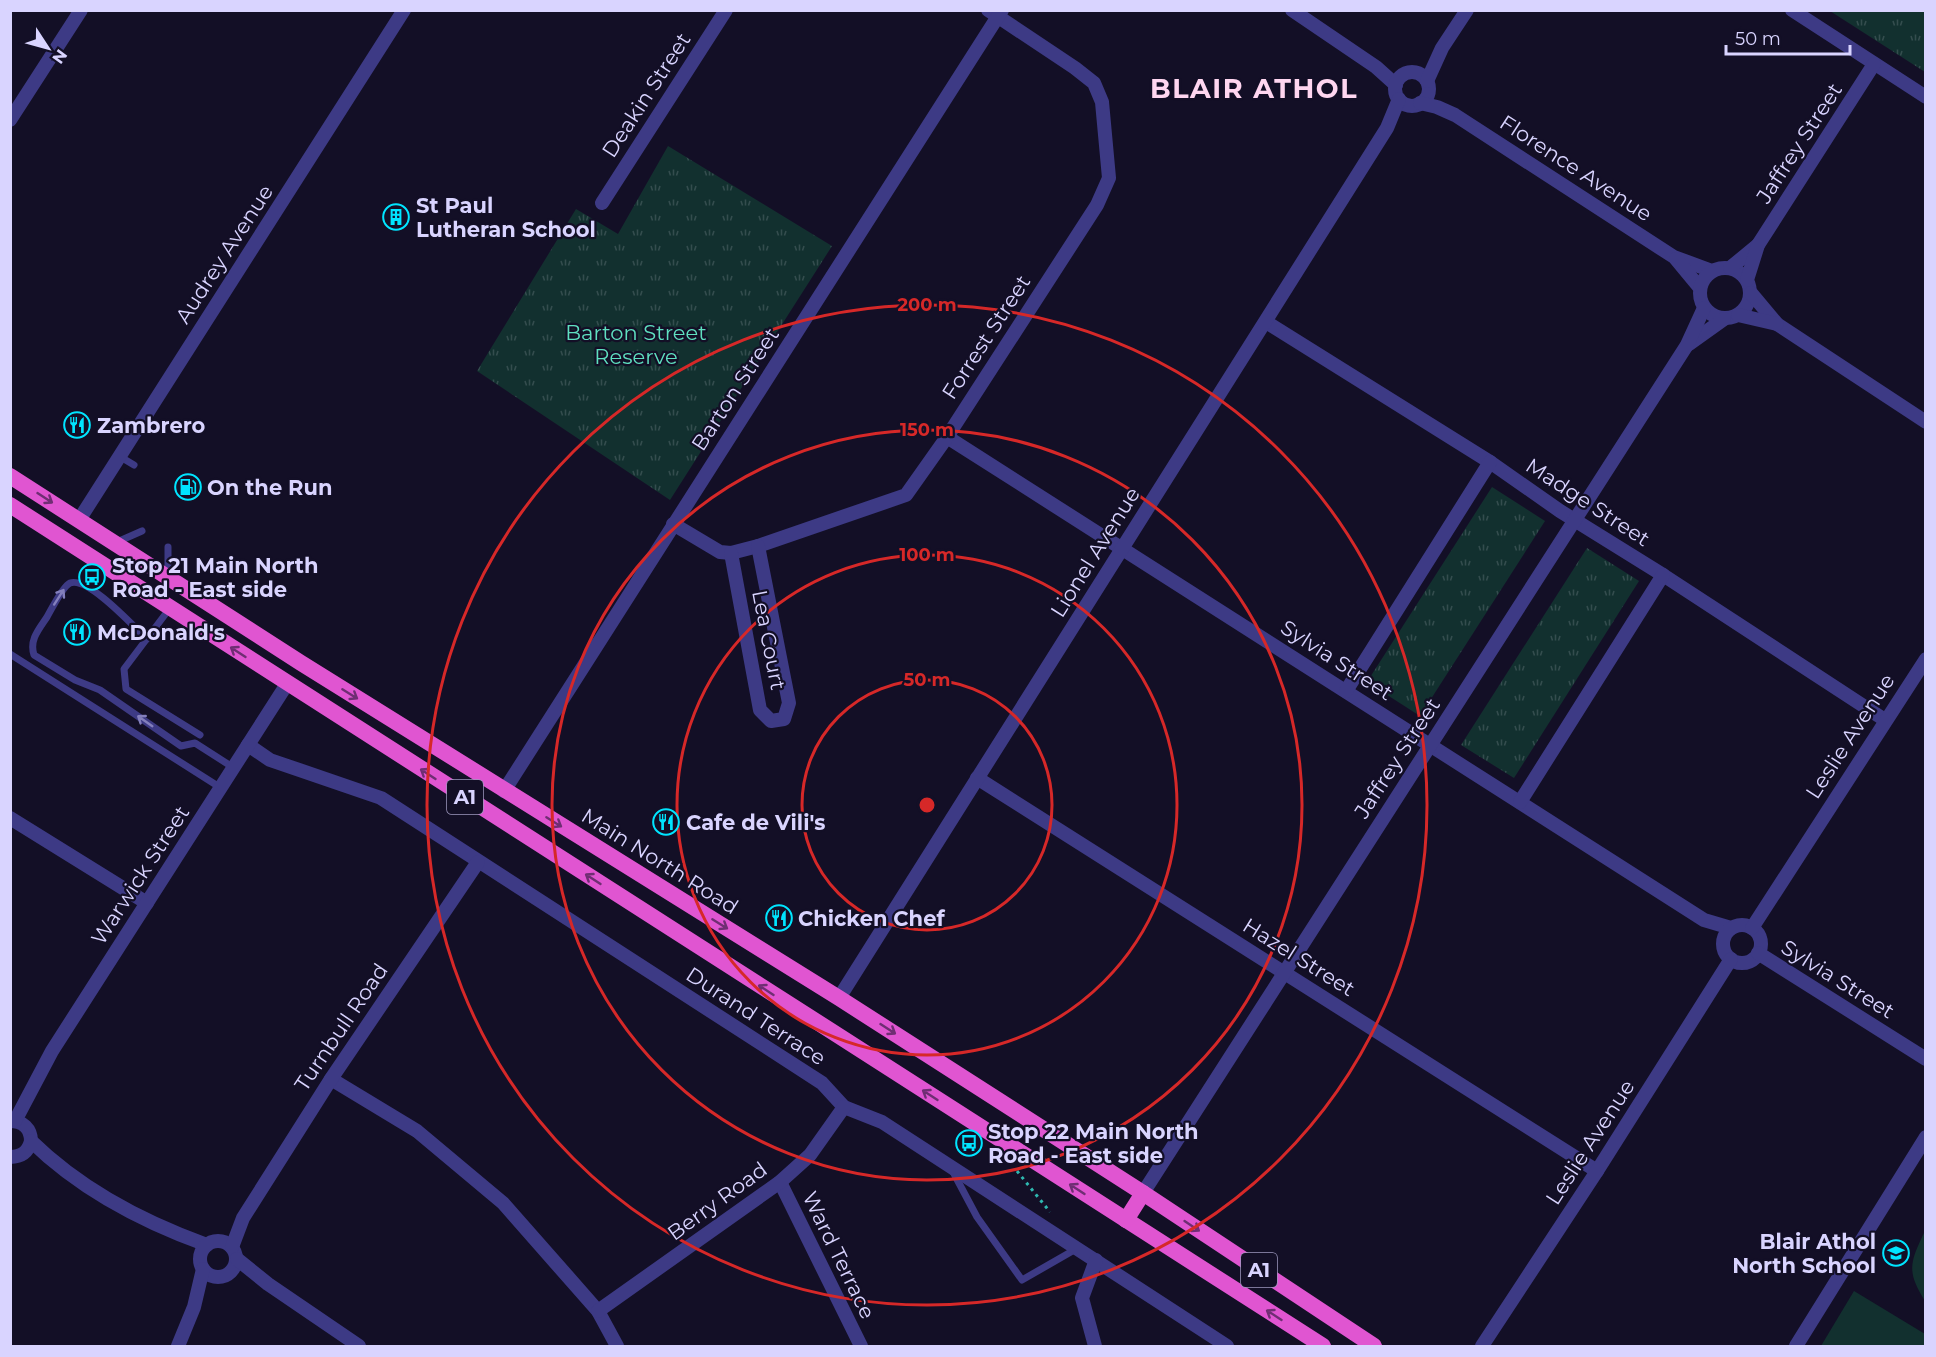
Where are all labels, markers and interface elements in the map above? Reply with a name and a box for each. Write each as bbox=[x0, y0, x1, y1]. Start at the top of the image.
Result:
north arrow bbox=[18, 18, 78, 78]
scale bar bbox=[1726, 18, 1850, 56]
street label: Deakin Street bbox=[596, 28, 696, 162]
text: 50 m bbox=[1735, 28, 1781, 50]
text: N bbox=[48, 46, 71, 67]
district label: BLAIR ATHOL bbox=[1150, 72, 1358, 105]
street label: Jaffrey Street bbox=[1750, 78, 1847, 209]
street label: Florence Avenue bbox=[1495, 110, 1657, 226]
street label: Audrey Avenue bbox=[170, 180, 278, 328]
place label: St Paul Lutheran School bbox=[416, 193, 596, 242]
building icon: St Paul Lutheran School bbox=[381, 202, 411, 232]
street label: Forrest Street bbox=[937, 270, 1035, 404]
text: 200 m bbox=[897, 294, 957, 316]
park label: Barton Street Reserve bbox=[565, 320, 707, 369]
street label: Barton Street bbox=[686, 323, 784, 455]
restaurant icon: Zambrero bbox=[62, 410, 92, 440]
place label: Zambrero bbox=[97, 413, 206, 438]
text: 150 m bbox=[900, 419, 954, 441]
street label: Madge Street bbox=[1521, 453, 1655, 551]
fuel station icon: On the Run bbox=[173, 472, 203, 502]
place label: On the Run bbox=[207, 475, 332, 500]
street label: Lionel Avenue bbox=[1045, 482, 1145, 622]
one-way arrow bbox=[36, 492, 53, 504]
text: 100 m bbox=[899, 544, 955, 566]
place label: Stop 21 Main North Road - East side bbox=[112, 553, 318, 602]
bus stop icon: Stop 21 Main North Road - East side bbox=[77, 562, 107, 592]
street label: Lea Court bbox=[747, 588, 791, 692]
one-way arrow bbox=[53, 589, 66, 606]
street label: Sylvia Street bbox=[1276, 615, 1398, 705]
restaurant icon: McDonald's bbox=[62, 617, 92, 647]
place label: McDonald's bbox=[97, 620, 225, 645]
one-way arrow bbox=[230, 646, 247, 658]
text: 50 m bbox=[904, 669, 950, 691]
street label: Leslie Avenue bbox=[1800, 669, 1900, 803]
one-way arrow bbox=[341, 689, 358, 701]
street label: Jaffrey Street bbox=[1348, 693, 1445, 824]
one-way arrow bbox=[137, 715, 153, 727]
one-way arrow bbox=[420, 768, 437, 781]
road number: A1 bbox=[447, 780, 483, 814]
centre of rings bbox=[917, 795, 937, 815]
street label: Warwick Street bbox=[86, 801, 194, 949]
street label: Main North Road bbox=[577, 803, 743, 919]
restaurant icon: Cafe de Vili's bbox=[651, 807, 681, 837]
place label: Cafe de Vili's bbox=[686, 810, 826, 835]
one-way arrow bbox=[545, 816, 562, 828]
one-way arrow bbox=[585, 873, 602, 885]
restaurant icon: Chicken Chef bbox=[764, 903, 794, 933]
place label: Chicken Chef bbox=[798, 906, 945, 931]
street label: Hazel Street bbox=[1238, 913, 1360, 1001]
one-way arrow bbox=[711, 919, 728, 931]
street label: Sylvia Street bbox=[1777, 934, 1899, 1024]
street label: Turnbull Road bbox=[289, 958, 393, 1096]
street label: Durand Terrace bbox=[681, 962, 831, 1070]
one-way arrow bbox=[758, 983, 775, 995]
one-way arrow bbox=[879, 1024, 896, 1036]
street label: Leslie Avenue bbox=[1540, 1075, 1640, 1209]
one-way arrow bbox=[922, 1088, 939, 1100]
place label: Stop 22 Main North Road - East side bbox=[988, 1119, 1199, 1168]
bus stop icon: Stop 22 Main North Road - East side bbox=[954, 1128, 984, 1158]
street label: Berry Road bbox=[662, 1157, 772, 1245]
one-way arrow bbox=[1069, 1182, 1086, 1194]
street label: Ward Terrace bbox=[797, 1187, 881, 1323]
one-way arrow bbox=[1183, 1220, 1200, 1232]
place label: Blair Athol North School bbox=[1732, 1229, 1876, 1278]
school or university icon: Blair Athol North School bbox=[1881, 1238, 1911, 1268]
road number: A1 bbox=[1241, 1253, 1277, 1287]
one-way arrow bbox=[1266, 1309, 1283, 1321]

